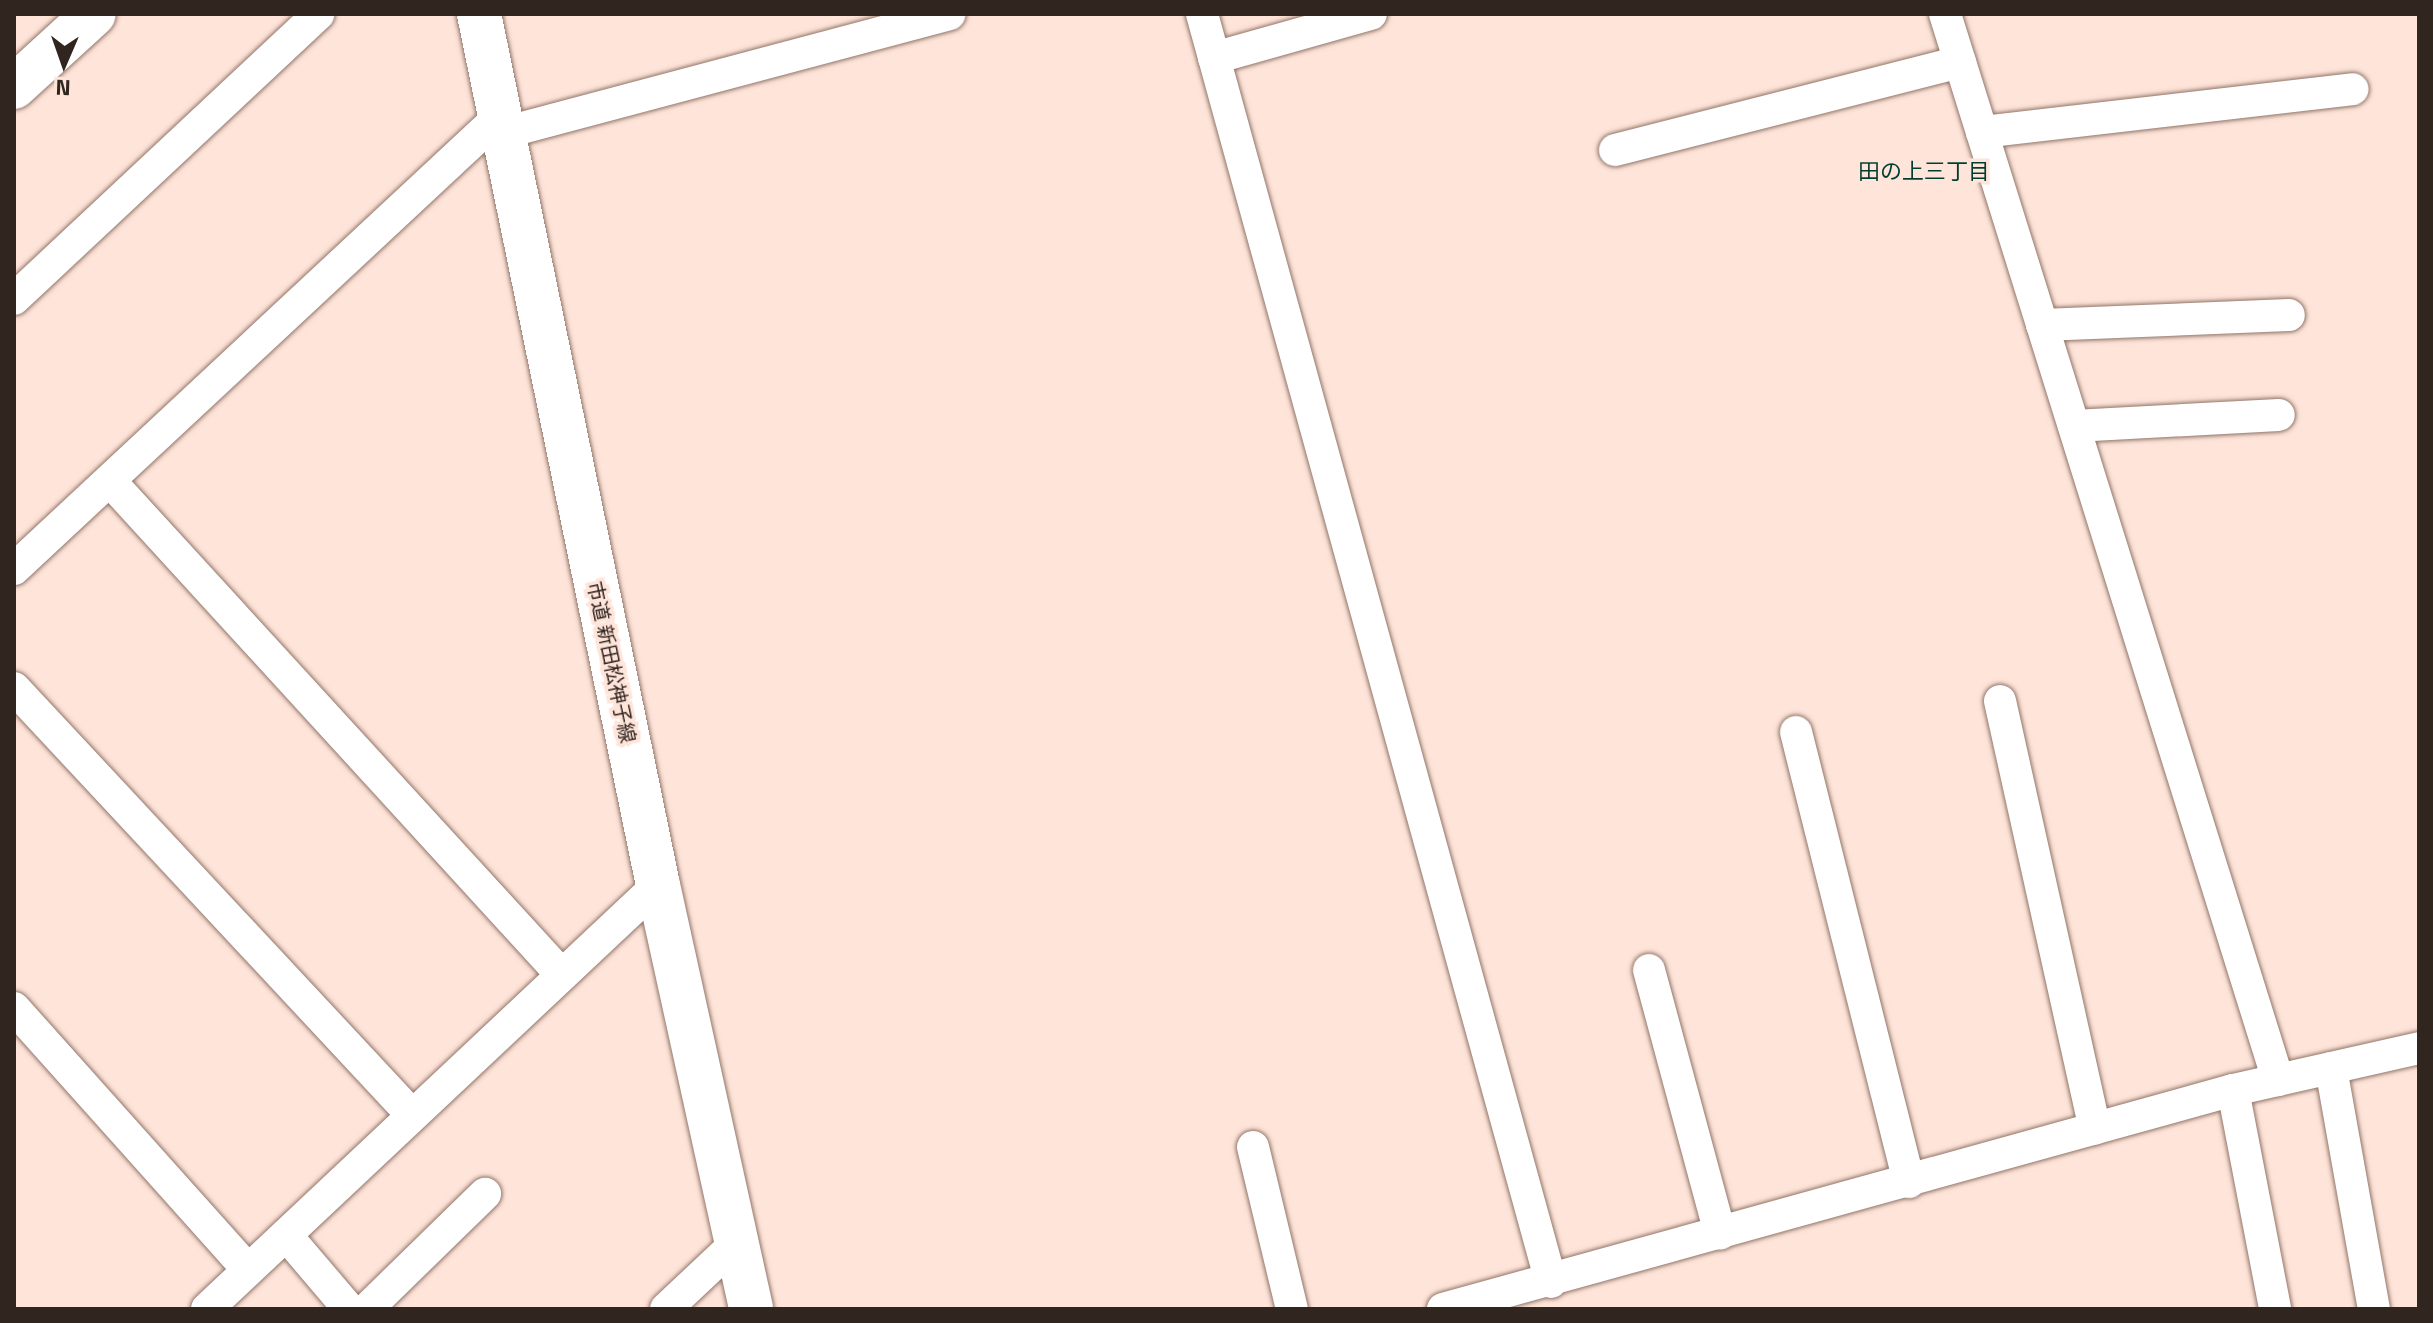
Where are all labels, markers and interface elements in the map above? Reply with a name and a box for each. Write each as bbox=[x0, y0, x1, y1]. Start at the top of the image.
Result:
north arrow bbox=[24, 24, 104, 104]
text: N bbox=[55, 71, 71, 105]
district label: 田の上三丁目 bbox=[1858, 159, 1990, 185]
street label: 市道 新田松神子線 bbox=[583, 579, 641, 745]

